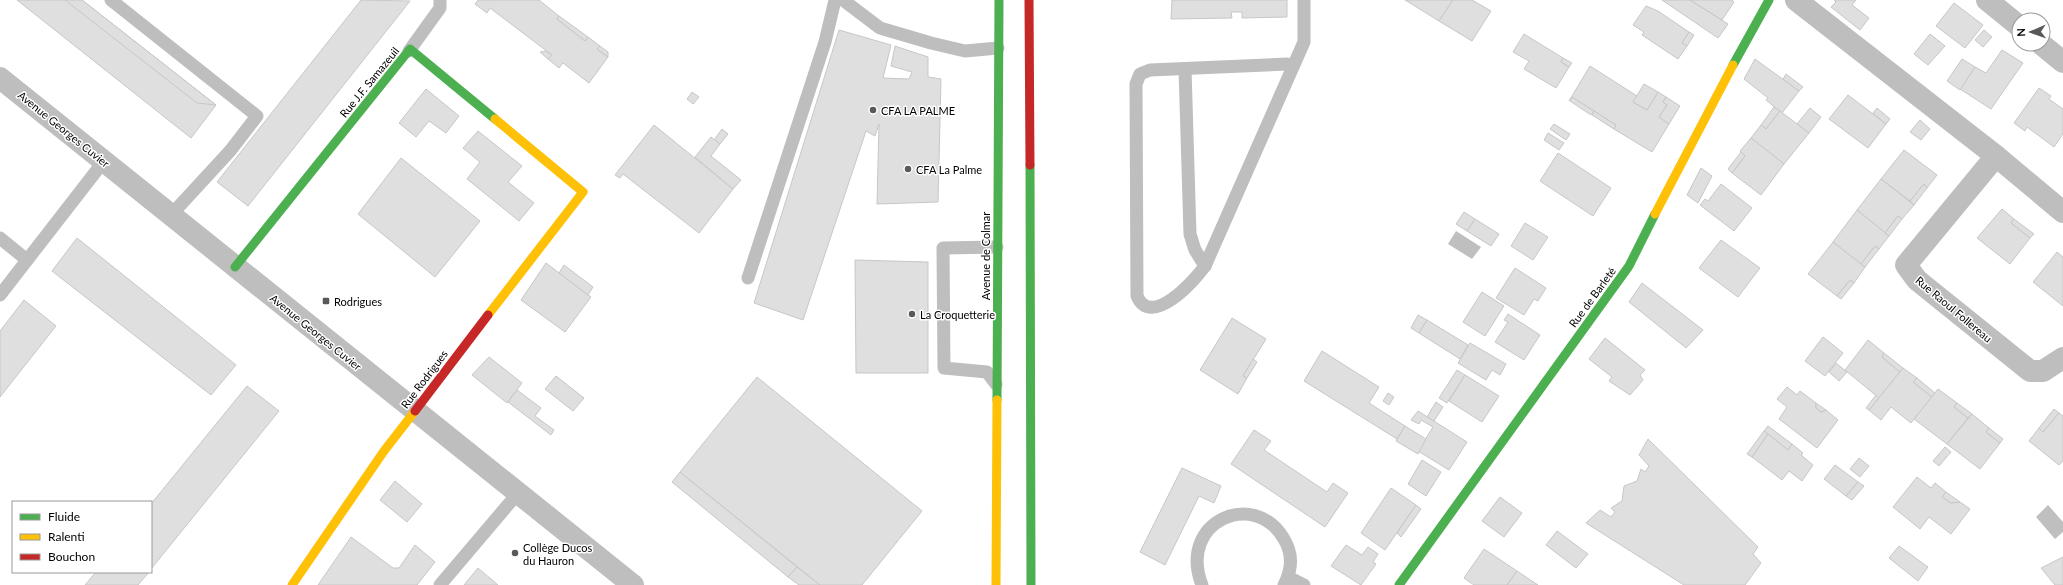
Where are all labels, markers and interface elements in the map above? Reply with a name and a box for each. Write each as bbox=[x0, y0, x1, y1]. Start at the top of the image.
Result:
north arrow bbox=[2011, 12, 2051, 52]
text: N bbox=[2014, 28, 2027, 37]
street label: Rue J.F. Samazeuil bbox=[337, 44, 401, 120]
street label: Avenue Georges Cuvier bbox=[16, 88, 112, 170]
place label: CFA LA PALME bbox=[881, 104, 955, 117]
marker: CFA LA PALME bbox=[868, 105, 878, 115]
place label: CFA La Palme bbox=[916, 163, 982, 176]
marker: CFA La Palme bbox=[903, 164, 913, 174]
street label: Avenue de Colmar bbox=[979, 212, 992, 300]
street label: Rue de Barleté bbox=[1566, 264, 1618, 329]
street label: Rue Raoul Follereau bbox=[1913, 273, 1995, 345]
street label: Avenue Georges Cuvier bbox=[268, 291, 364, 373]
place label: Rodrigues bbox=[334, 295, 382, 308]
marker: Rodrigues bbox=[321, 296, 331, 306]
place label: La Croquetterie bbox=[920, 308, 995, 321]
marker: La Croquetterie bbox=[907, 309, 917, 319]
street label: Rue Rodrigues bbox=[398, 347, 450, 411]
legend bbox=[12, 501, 152, 573]
text: Fluide bbox=[48, 509, 80, 524]
text: Ralenti bbox=[48, 529, 85, 544]
place label: Collège Ducos du Hauron bbox=[523, 541, 593, 567]
marker: Collège Ducos du Hauron bbox=[510, 548, 520, 558]
text: Bouchon bbox=[48, 549, 95, 564]

